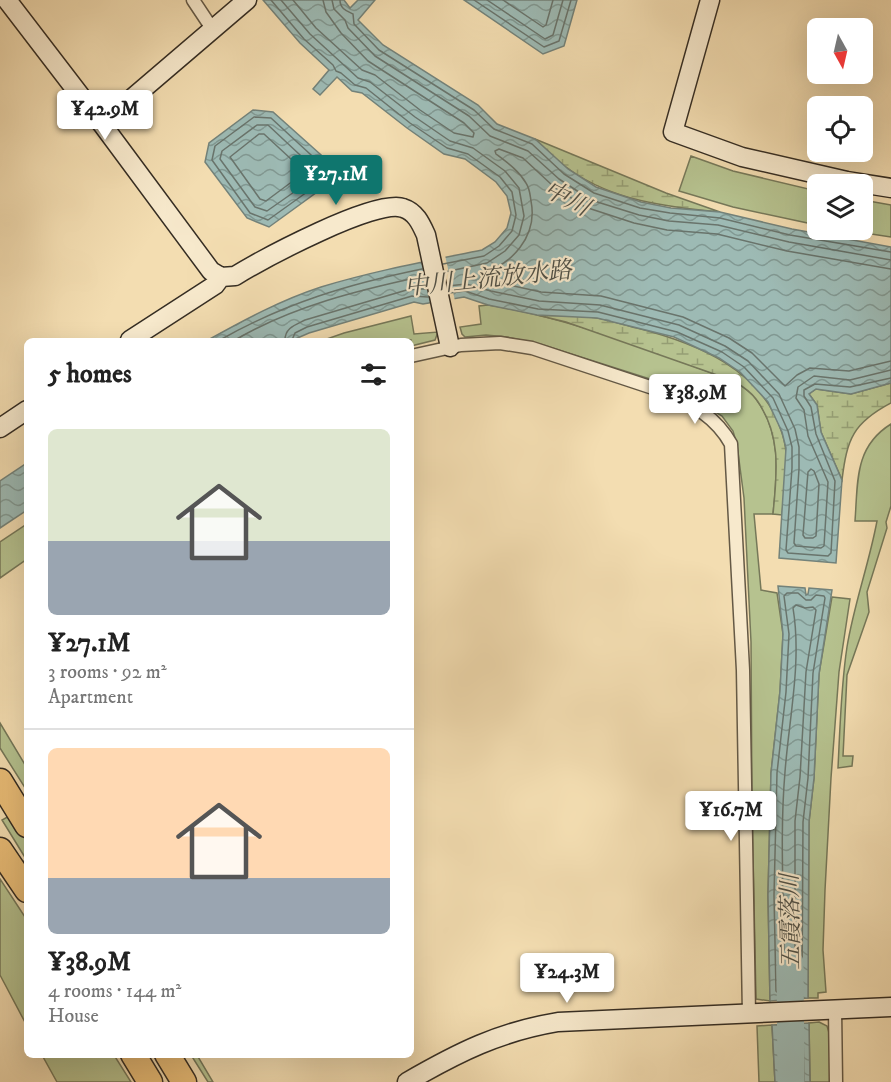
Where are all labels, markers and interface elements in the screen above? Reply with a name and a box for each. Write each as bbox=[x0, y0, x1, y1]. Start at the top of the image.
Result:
north arrow bbox=[807, 18, 873, 84]
map controls bbox=[807, 18, 873, 240]
pin: ¥42.9M bbox=[56, 90, 154, 141]
button: locate bbox=[807, 96, 873, 162]
text: ¥42.9M bbox=[71, 97, 139, 122]
pin: ¥27.1M bbox=[287, 155, 385, 206]
text: ¥27.1M bbox=[304, 162, 368, 187]
button: layers bbox=[807, 174, 873, 240]
water label: 中川 bbox=[538, 175, 597, 225]
water label: 中川上流放水路 bbox=[403, 255, 575, 303]
text: 5 homes bbox=[48, 358, 132, 391]
icon: filters bbox=[357, 358, 390, 391]
pin: ¥38.9M bbox=[646, 374, 744, 425]
text: ¥38.9M bbox=[663, 381, 727, 406]
icon: home bbox=[165, 468, 273, 576]
text: ¥27.1M bbox=[48, 627, 131, 660]
text: 3 rooms · 92 m² bbox=[48, 660, 167, 685]
text: Apartment bbox=[48, 685, 133, 710]
icon: home bbox=[165, 787, 273, 895]
pin: ¥16.7M bbox=[682, 791, 780, 842]
text: ¥16.7M bbox=[699, 798, 763, 823]
water label: 五霞落川 bbox=[775, 871, 807, 970]
text: ¥38.9M bbox=[48, 946, 131, 979]
pin: ¥24.3M bbox=[518, 953, 616, 1004]
text: ¥24.3M bbox=[534, 960, 600, 985]
text: 4 rooms · 144 m² bbox=[48, 979, 181, 1004]
text: House bbox=[48, 1004, 99, 1029]

